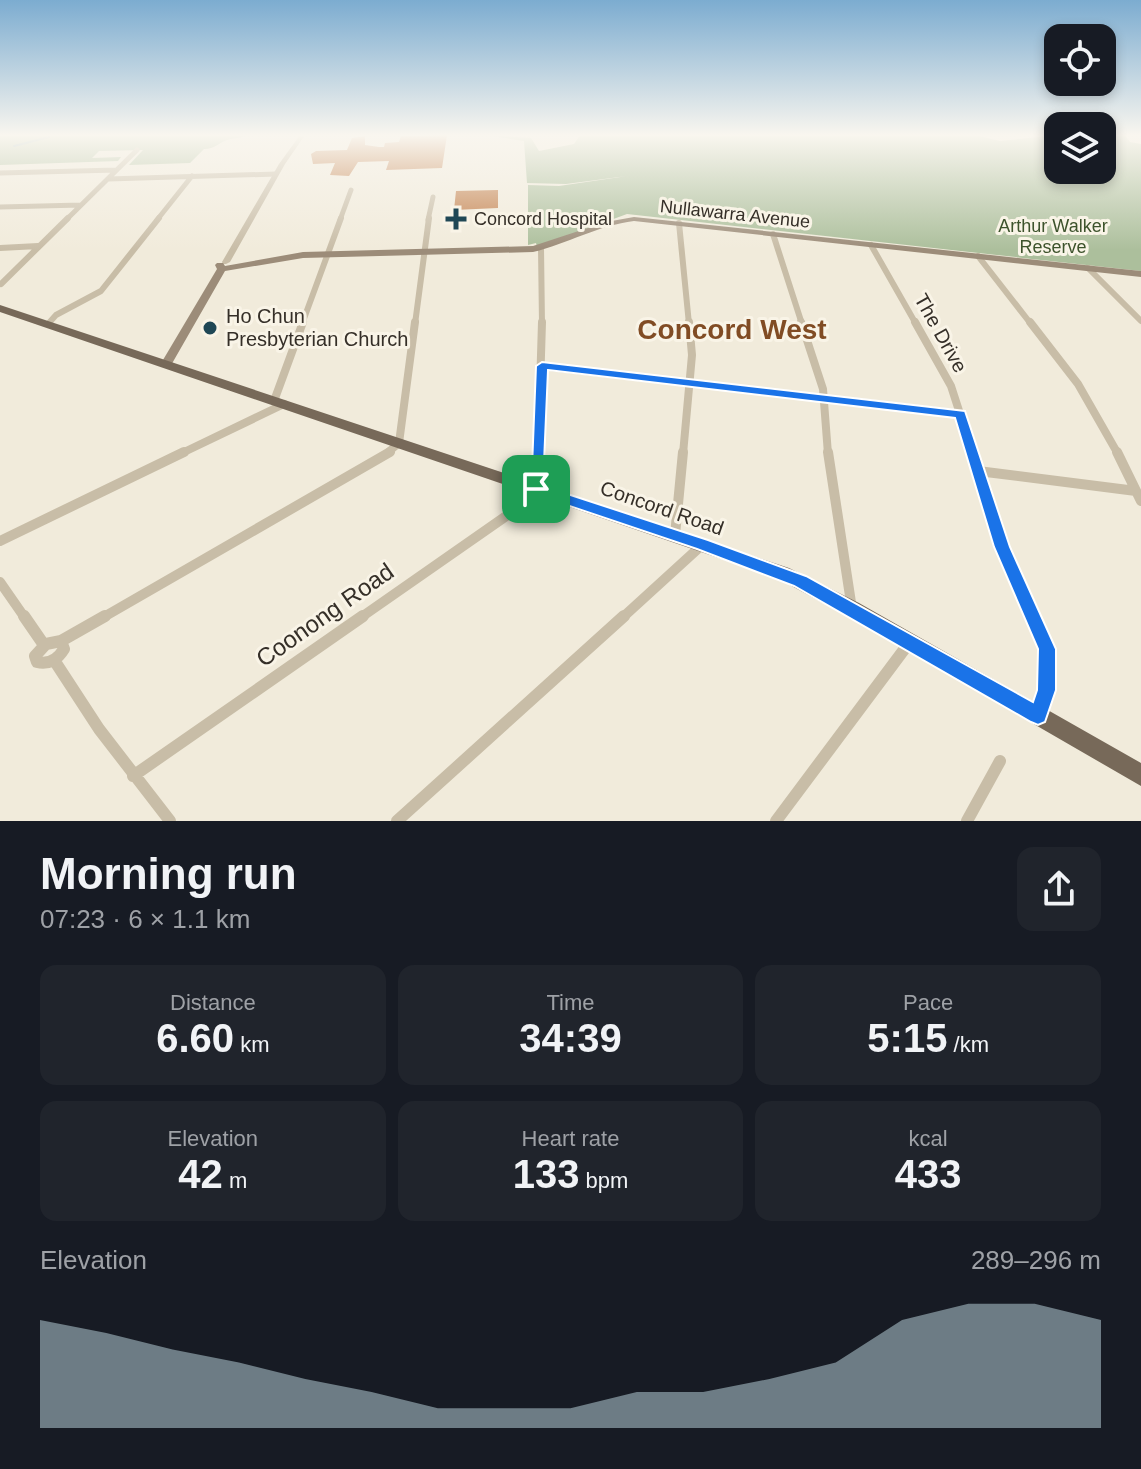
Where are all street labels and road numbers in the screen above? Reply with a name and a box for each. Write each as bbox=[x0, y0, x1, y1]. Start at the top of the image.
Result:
street label: Nullawarra Avenue bbox=[659, 196, 811, 232]
street label: The Drive bbox=[910, 290, 972, 376]
street label: Concord Road bbox=[597, 477, 727, 539]
street label: Coonong Road bbox=[251, 557, 399, 672]

